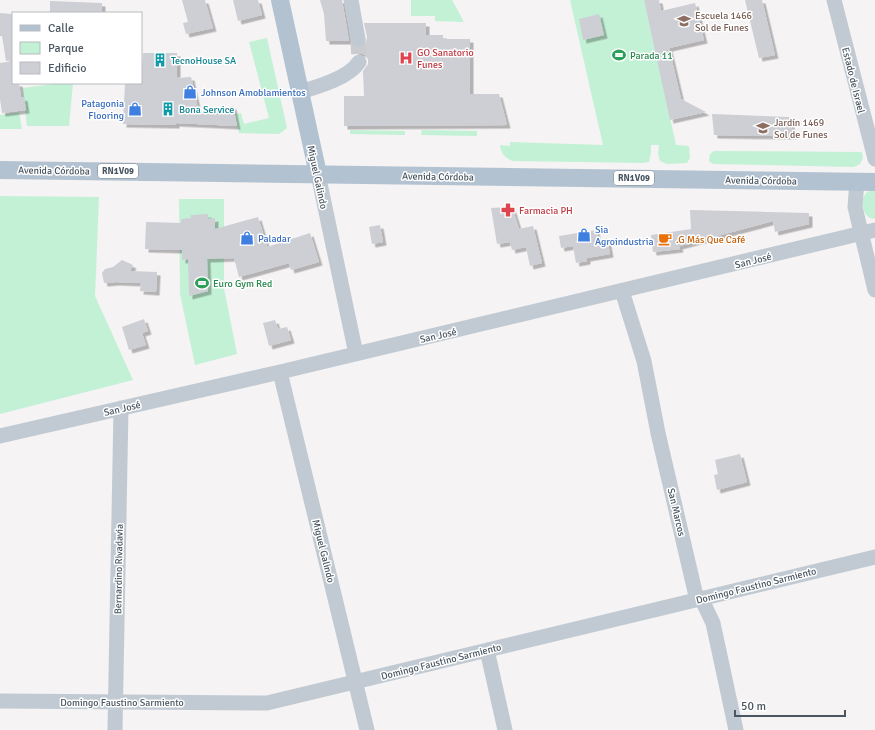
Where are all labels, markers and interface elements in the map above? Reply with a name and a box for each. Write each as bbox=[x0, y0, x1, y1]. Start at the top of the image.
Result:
place label: Escuela 1466 Sol de Funes bbox=[695, 10, 752, 34]
legend bbox=[12, 12, 142, 84]
school or university icon: Escuela 1466 Sol de Funes bbox=[676, 13, 692, 29]
text: Calle bbox=[48, 21, 74, 36]
text: Parque bbox=[48, 41, 84, 56]
street label: Estado de Israel bbox=[839, 46, 867, 115]
place label: GO Sanatorio Funes bbox=[417, 47, 474, 71]
sports icon: Parada 11 bbox=[611, 47, 627, 63]
hospital icon: GO Sanatorio Funes bbox=[398, 50, 414, 66]
place label: Parada 11 bbox=[630, 50, 673, 62]
building icon: TecnoHouse SA bbox=[152, 52, 168, 68]
place label: TecnoHouse SA bbox=[171, 55, 236, 67]
text: Edificio bbox=[48, 61, 86, 76]
shop icon: Johnson Amoblamientos bbox=[182, 84, 198, 100]
place label: Johnson Amoblamientos bbox=[201, 87, 306, 99]
place label: Patagonia Flooring bbox=[81, 98, 124, 122]
shop icon: Patagonia Flooring bbox=[127, 101, 143, 117]
building icon: Bona Service bbox=[160, 101, 176, 117]
place label: Bona Service bbox=[179, 104, 234, 116]
place label: Jardín 1469 Sol de Funes bbox=[774, 117, 828, 141]
school or university icon: Jardín 1469 Sol de Funes bbox=[755, 120, 771, 136]
street label: Miguel Galindo bbox=[304, 144, 330, 210]
street label: Avenida Córdoba bbox=[18, 164, 90, 178]
road number: RN1V09 bbox=[98, 164, 138, 178]
street label: Avenida Córdoba bbox=[402, 170, 474, 184]
road number: RN1V09 bbox=[614, 171, 654, 185]
street label: Avenida Córdoba bbox=[725, 174, 797, 188]
pharmacy icon: Farmacia PH bbox=[500, 202, 516, 218]
place label: Farmacia PH bbox=[519, 205, 573, 217]
place label: Sia Agroindustria bbox=[595, 224, 653, 248]
shop icon: Sia Agroindustria bbox=[576, 227, 592, 243]
shop icon: Paladar bbox=[239, 230, 255, 246]
cafe icon: .G Más Que Café bbox=[657, 231, 673, 247]
place label: Paladar bbox=[258, 233, 291, 245]
place label: .G Más Que Café bbox=[676, 234, 745, 246]
street label: San José bbox=[734, 251, 773, 271]
sports icon: Euro Gym Red bbox=[194, 275, 210, 291]
place label: Euro Gym Red bbox=[213, 278, 272, 290]
street label: San José bbox=[419, 326, 458, 346]
street label: San José bbox=[103, 399, 142, 419]
street label: San Marcos bbox=[665, 487, 688, 538]
street label: Miguel Galindo bbox=[309, 518, 337, 584]
street label: Bernardino Rivadavia bbox=[112, 524, 126, 614]
street label: Domingo Faustino Sarmiento bbox=[695, 565, 818, 607]
street label: Domingo Faustino Sarmiento bbox=[380, 641, 503, 683]
scale bar bbox=[735, 692, 845, 718]
street label: Domingo Faustino Sarmiento bbox=[60, 697, 184, 709]
text: 50 m bbox=[741, 699, 766, 714]

